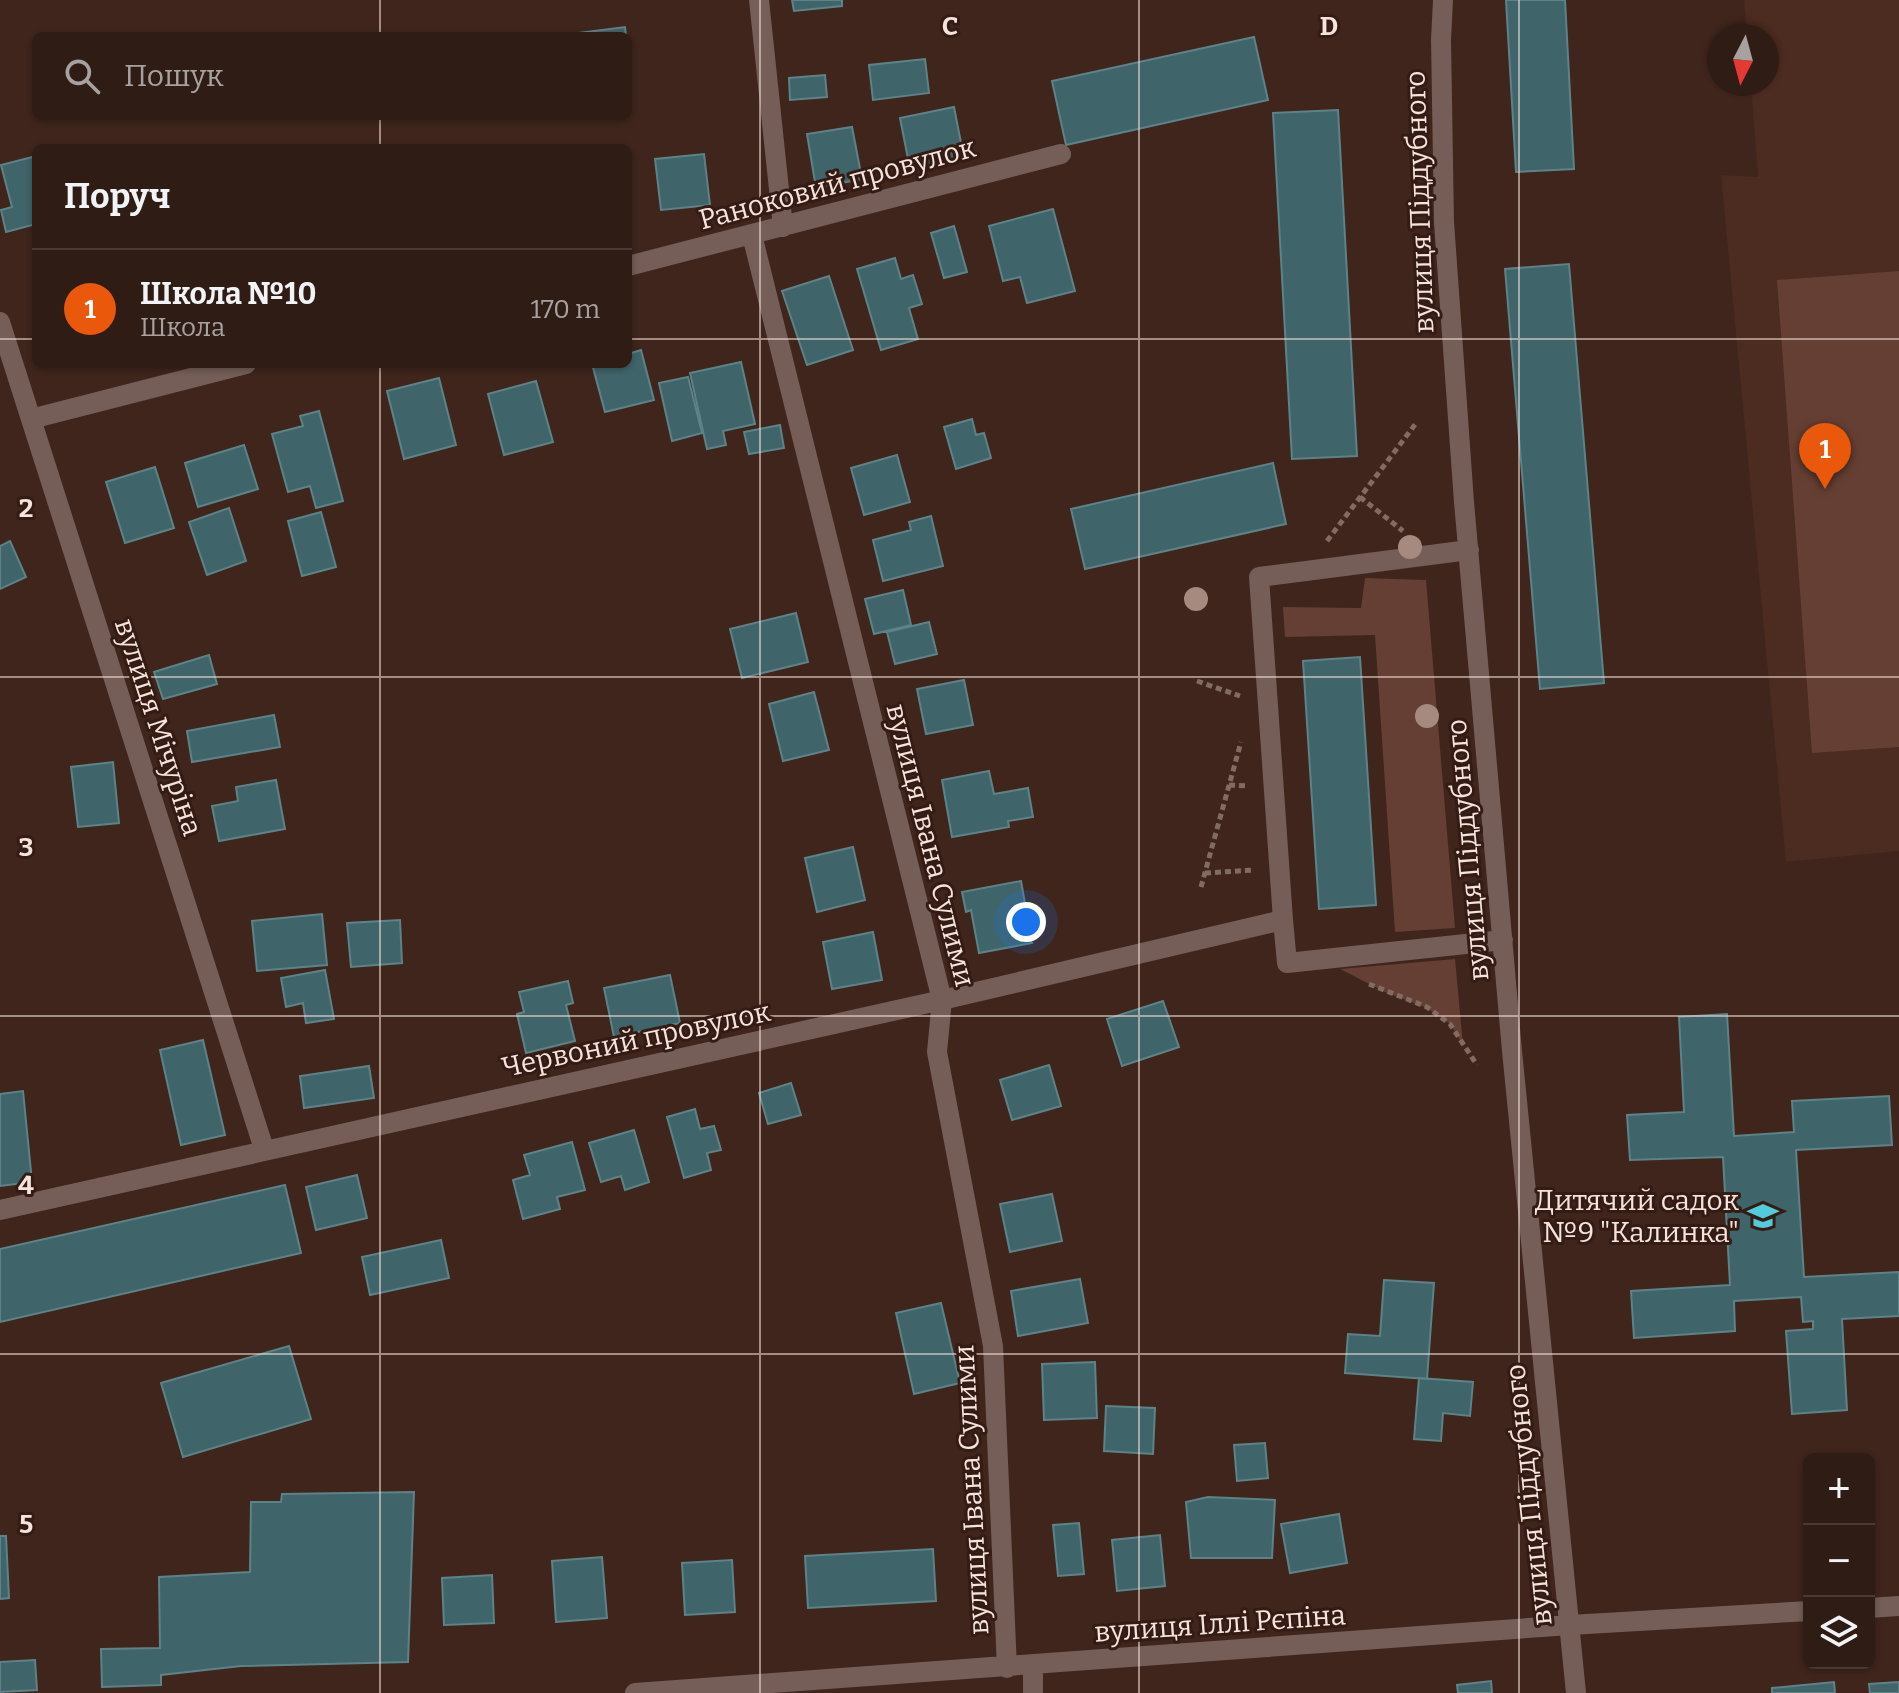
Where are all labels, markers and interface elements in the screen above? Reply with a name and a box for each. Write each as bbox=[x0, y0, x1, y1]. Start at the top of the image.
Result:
text: C bbox=[942, 11, 958, 42]
text: D bbox=[1320, 11, 1338, 42]
north arrow bbox=[1707, 24, 1779, 96]
search box bbox=[32, 32, 632, 120]
icon: search bbox=[60, 54, 104, 98]
text: Пошук bbox=[124, 58, 224, 94]
street label: вулиця Піддубного bbox=[1398, 70, 1441, 334]
street label: Раноковий провулок bbox=[695, 131, 980, 236]
text: Поруч bbox=[64, 176, 171, 217]
text: Школа №10 bbox=[140, 276, 317, 312]
text: 1 bbox=[84, 294, 96, 325]
text: 170 m bbox=[530, 294, 600, 325]
text: Школа bbox=[140, 312, 225, 343]
pin: 1 bbox=[1799, 423, 1851, 489]
text: 2 bbox=[19, 493, 33, 524]
street label: вулиця Мічуріна bbox=[108, 614, 209, 840]
street label: вулиця Івана Сулими bbox=[879, 700, 982, 990]
street label: вулиця Піддубного bbox=[1440, 718, 1495, 982]
text: 3 bbox=[19, 832, 33, 863]
your location bbox=[1006, 902, 1046, 942]
street label: Червоний провулок bbox=[499, 995, 774, 1084]
text: 4 bbox=[18, 1170, 34, 1201]
place label: Дитячий садок №9 "Калинка" bbox=[1535, 1184, 1740, 1249]
school or university icon: Дитячий садок №9 "Калинка" bbox=[1746, 1199, 1780, 1233]
street label: вулиця Івана Сулими bbox=[947, 1344, 996, 1636]
street label: вулиця Піддубного bbox=[1498, 1363, 1559, 1627]
map controls bbox=[1803, 1453, 1875, 1669]
button: + bbox=[1803, 1453, 1875, 1525]
text: 5 bbox=[19, 1509, 33, 1540]
button: − bbox=[1803, 1525, 1875, 1597]
button: layers bbox=[1803, 1597, 1875, 1669]
street label: вулиця Іллі Рєпіна bbox=[1093, 1598, 1347, 1649]

